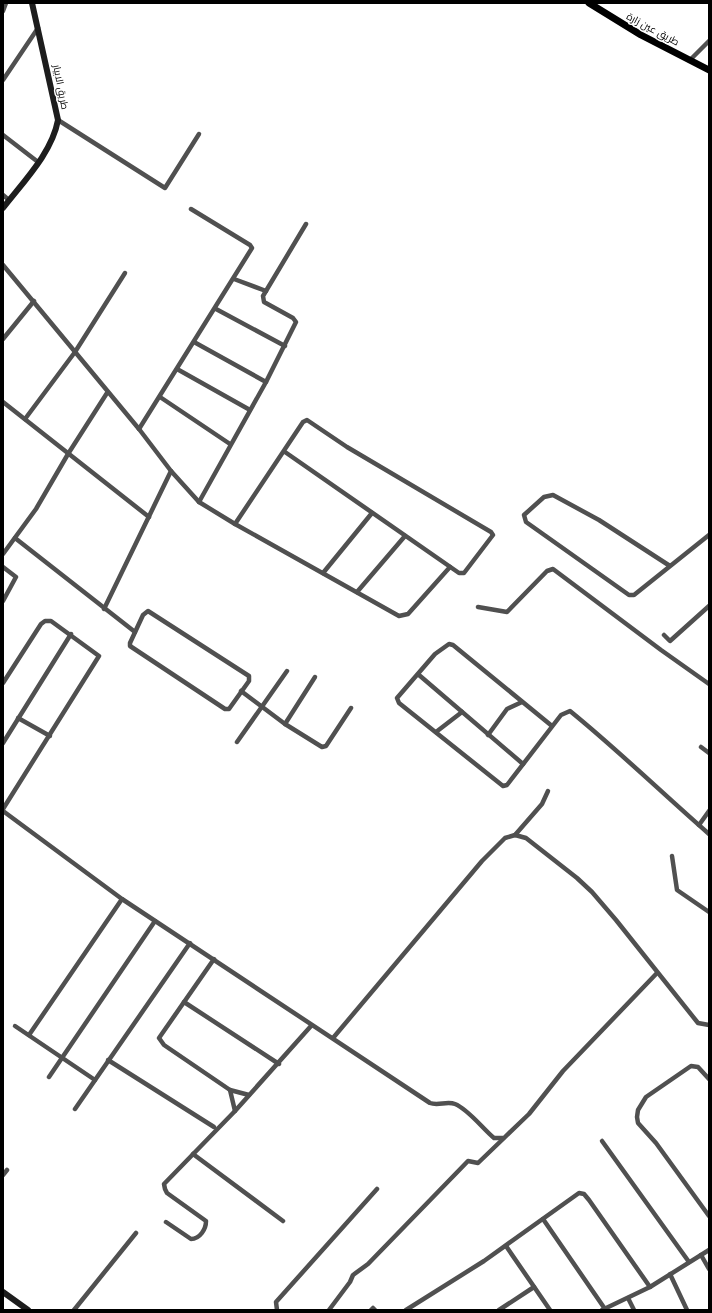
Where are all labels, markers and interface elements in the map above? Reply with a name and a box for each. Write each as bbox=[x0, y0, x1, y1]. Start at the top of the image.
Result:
street label: طريق عين زارة bbox=[624, 9, 682, 49]
street label: طريق الابيار bbox=[49, 62, 73, 111]

